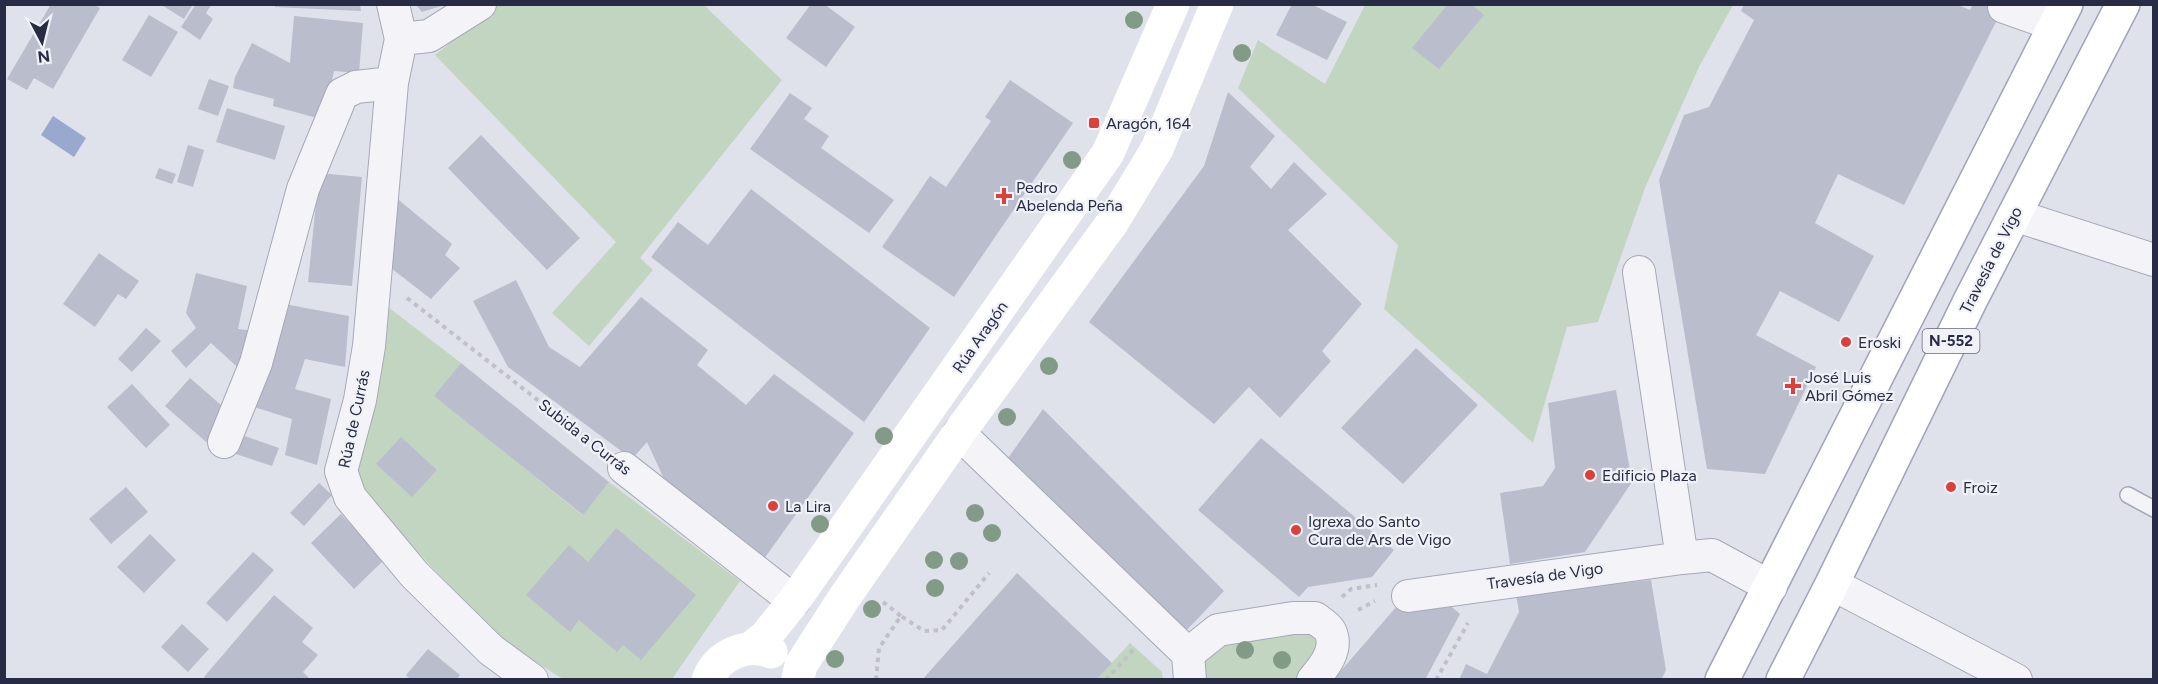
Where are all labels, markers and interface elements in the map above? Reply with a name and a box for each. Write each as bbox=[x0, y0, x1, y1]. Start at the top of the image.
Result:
north arrow bbox=[12, 12, 72, 72]
text: N bbox=[36, 46, 51, 67]
place label: Aragón, 164 bbox=[1106, 114, 1191, 133]
marker: Aragón, 164 bbox=[1087, 116, 1101, 130]
place label: Pedro Abelenda Peña bbox=[1016, 178, 1123, 215]
marker: Pedro Abelenda Peña bbox=[997, 189, 1011, 203]
street label: Travesía de Vigo bbox=[1956, 203, 2026, 317]
street label: Rúa Aragón bbox=[948, 297, 1012, 376]
road number: N-552 bbox=[1922, 329, 1980, 353]
place label: Eroski bbox=[1858, 333, 1901, 352]
marker: Eroski bbox=[1839, 335, 1853, 349]
street label: Rúa de Currás bbox=[334, 368, 374, 470]
place label: José Luis Abril Gómez bbox=[1805, 368, 1894, 405]
marker: José Luis Abril Gómez bbox=[1786, 379, 1800, 393]
street label: Subida a Currás bbox=[535, 395, 635, 479]
place label: Edificio Plaza bbox=[1602, 466, 1697, 485]
marker: Edificio Plaza bbox=[1583, 468, 1597, 482]
place label: Froiz bbox=[1963, 478, 1998, 497]
marker: Froiz bbox=[1944, 480, 1958, 494]
place label: La Lira bbox=[785, 497, 831, 516]
marker: La Lira bbox=[766, 499, 780, 513]
place label: Igrexa do Santo Cura de Ars de Vigo bbox=[1308, 512, 1451, 549]
marker: Igrexa do Santo Cura de Ars de Vigo bbox=[1289, 523, 1303, 537]
street label: Travesía de Vigo bbox=[1486, 558, 1604, 594]

